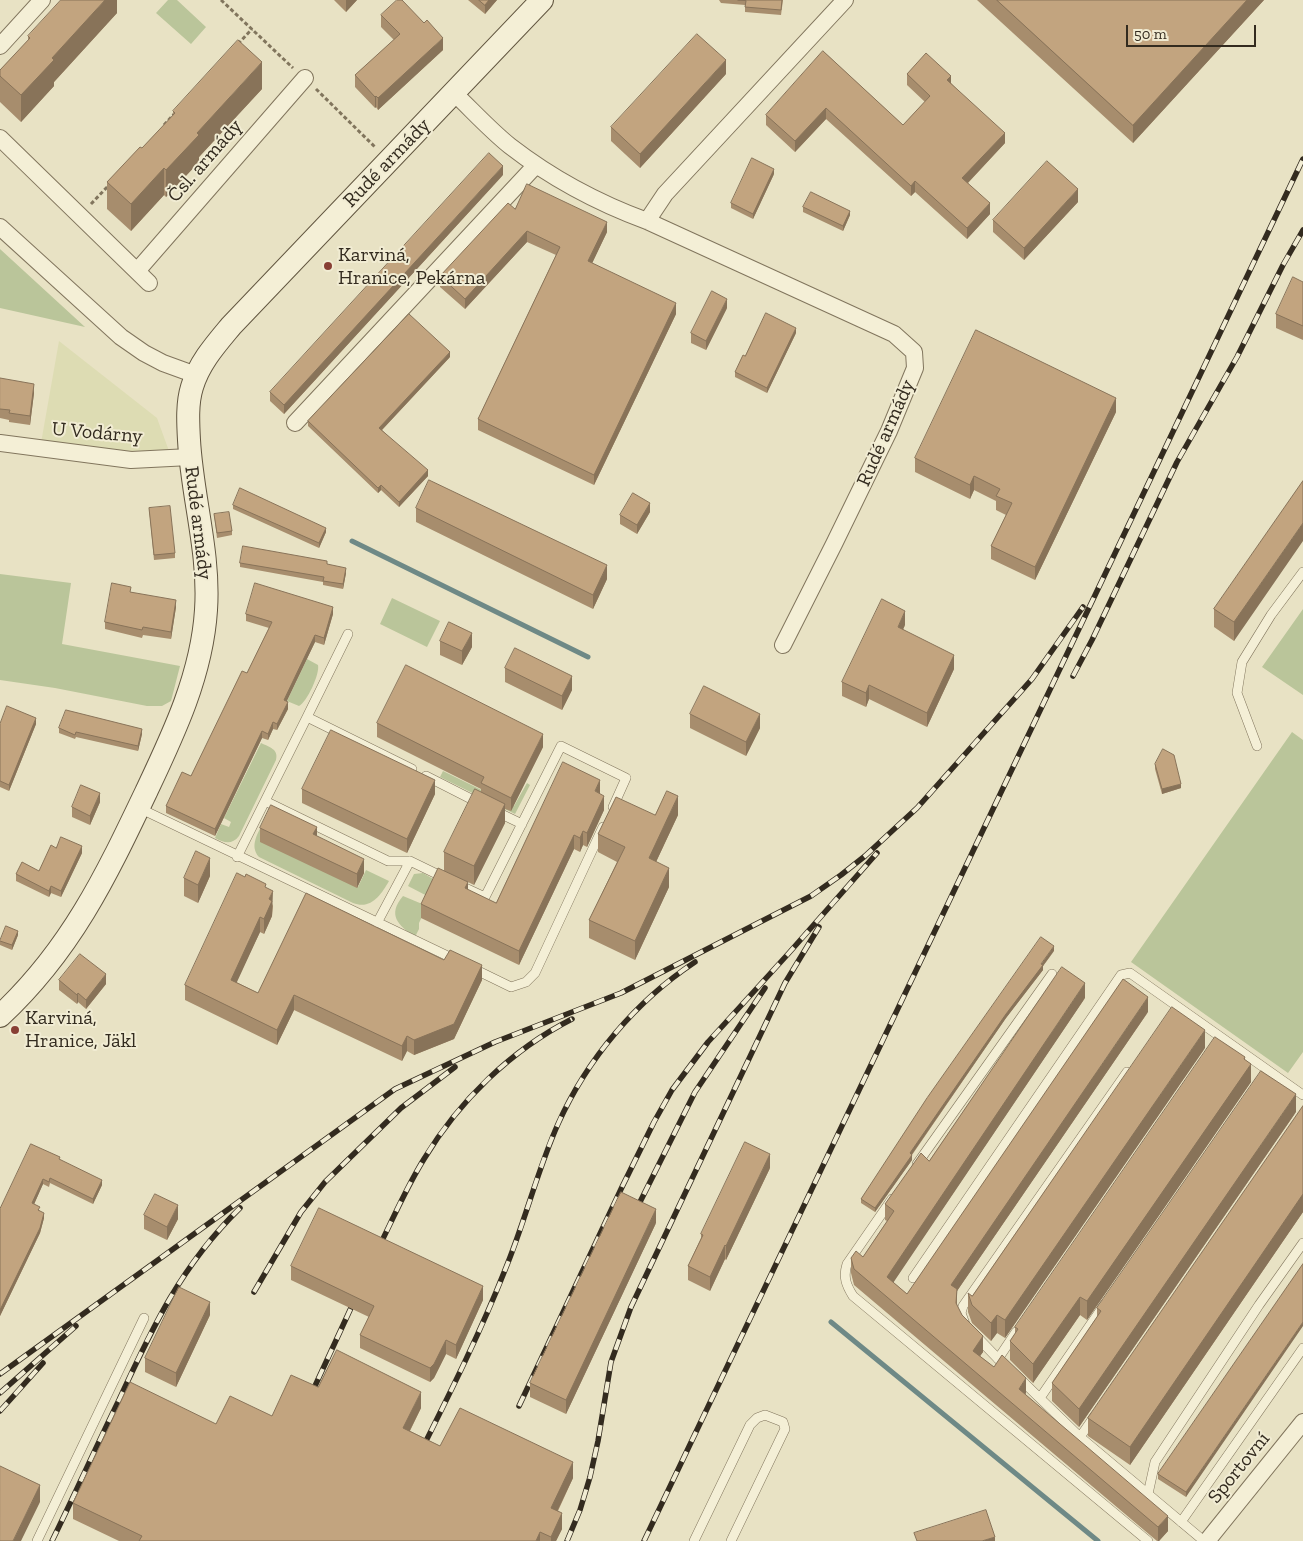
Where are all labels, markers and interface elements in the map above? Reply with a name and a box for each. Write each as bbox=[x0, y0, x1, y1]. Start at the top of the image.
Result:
scale bar bbox=[1128, 15, 1258, 47]
text: 50 m bbox=[1134, 25, 1167, 43]
street label: Rudé armády bbox=[339, 113, 435, 213]
street label: Čsl. armády bbox=[163, 115, 247, 207]
place label: Karviná, Hranice, Pekárna bbox=[338, 243, 485, 290]
marker: Karviná, Hranice, Pekárna bbox=[322, 260, 334, 272]
street label: Rudé armády bbox=[852, 376, 920, 490]
street label: U Vodárny bbox=[51, 417, 143, 449]
street label: Rudé armády bbox=[179, 465, 217, 581]
place label: Karviná, Hranice, Jäkl bbox=[25, 1006, 136, 1053]
marker: Karviná, Hranice, Jäkl bbox=[9, 1024, 21, 1036]
street label: Sportovní bbox=[1203, 1427, 1275, 1509]

